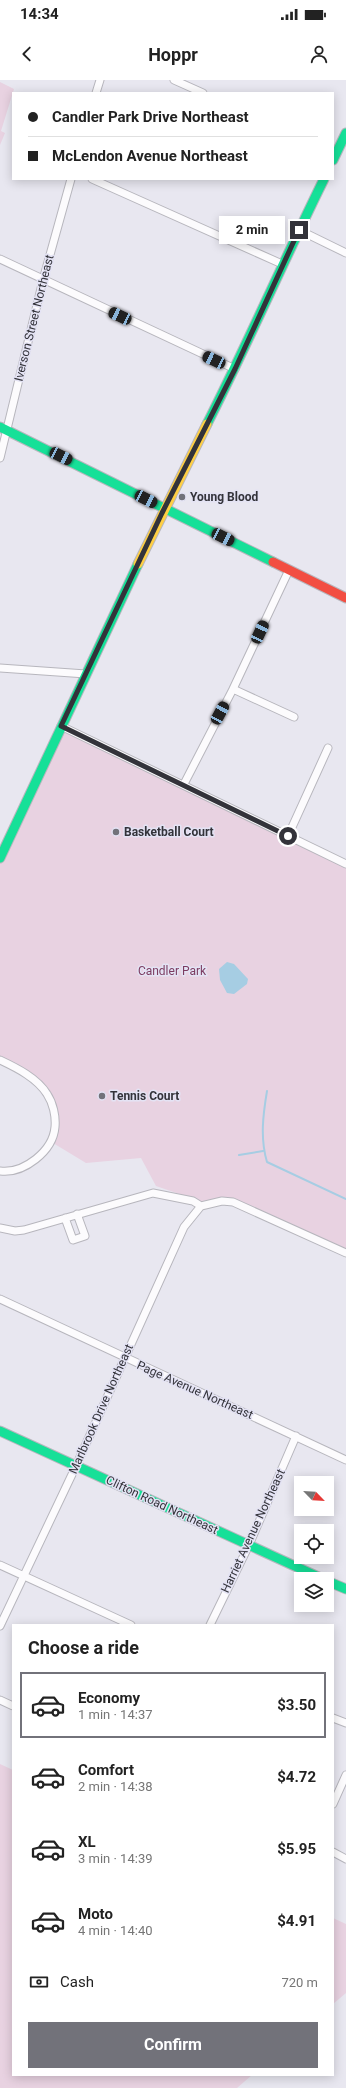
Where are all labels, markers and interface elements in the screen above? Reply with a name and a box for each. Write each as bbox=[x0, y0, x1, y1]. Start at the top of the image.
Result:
text: 14:34 bbox=[20, 5, 59, 23]
icon: back bbox=[16, 43, 38, 65]
icon: person bbox=[308, 43, 330, 65]
text: Hoppr bbox=[148, 44, 198, 65]
text: Candler Park Drive Northeast bbox=[52, 108, 249, 126]
text: McLendon Avenue Northeast bbox=[52, 147, 248, 165]
callout: 2 min bbox=[219, 216, 285, 244]
route end bbox=[290, 221, 308, 239]
text: 2 min bbox=[236, 222, 268, 237]
street label: Iverson Street Northeast bbox=[11, 253, 57, 383]
car bbox=[107, 305, 133, 327]
car bbox=[201, 349, 227, 371]
car bbox=[48, 445, 74, 467]
car bbox=[133, 488, 159, 510]
place label: Young Blood bbox=[190, 490, 258, 504]
marker: Young Blood bbox=[177, 492, 187, 502]
car bbox=[210, 526, 236, 548]
car bbox=[249, 619, 271, 645]
car bbox=[209, 700, 231, 726]
place label: Basketball Court bbox=[124, 825, 214, 839]
marker: Basketball Court bbox=[111, 827, 121, 837]
route start bbox=[279, 827, 297, 845]
park label: Candler Park bbox=[138, 964, 207, 978]
place label: Tennis Court bbox=[110, 1089, 179, 1103]
marker: Tennis Court bbox=[97, 1091, 107, 1101]
street label: Marlbrook Drive Northeast bbox=[66, 1342, 136, 1476]
street label: Page Avenue Northeast bbox=[135, 1358, 255, 1422]
street label: Harriet Avenue Northeast bbox=[218, 1467, 288, 1595]
street label: Clifton Road Northeast bbox=[104, 1473, 220, 1537]
north arrow bbox=[294, 1476, 334, 1516]
map controls bbox=[294, 1476, 334, 1612]
button: locate bbox=[294, 1524, 334, 1564]
button: layers bbox=[294, 1572, 334, 1612]
text: Choose a ride bbox=[28, 1637, 139, 1658]
icon: car bbox=[30, 1687, 66, 1723]
text: Economy bbox=[78, 1689, 140, 1707]
text: $3.50 bbox=[277, 1696, 316, 1714]
text: 1 min · 14:37 bbox=[78, 1707, 153, 1722]
icon: car bbox=[30, 1759, 66, 1795]
text: Comfort bbox=[78, 1761, 134, 1779]
text: $4.72 bbox=[277, 1768, 316, 1786]
text: 2 min · 14:38 bbox=[78, 1779, 153, 1794]
icon: car bbox=[30, 1831, 66, 1867]
text: XL bbox=[78, 1833, 96, 1851]
text: $5.95 bbox=[277, 1840, 316, 1858]
text: 3 min · 14:39 bbox=[78, 1851, 153, 1866]
icon: car bbox=[30, 1903, 66, 1939]
text: Moto bbox=[78, 1905, 113, 1923]
text: $4.91 bbox=[277, 1912, 316, 1930]
text: 4 min · 14:40 bbox=[78, 1923, 153, 1938]
icon: cash bbox=[28, 1971, 50, 1993]
text: Cash bbox=[60, 1973, 94, 1991]
text: 720 m bbox=[281, 1975, 318, 1990]
button: Confirm bbox=[28, 2022, 318, 2068]

